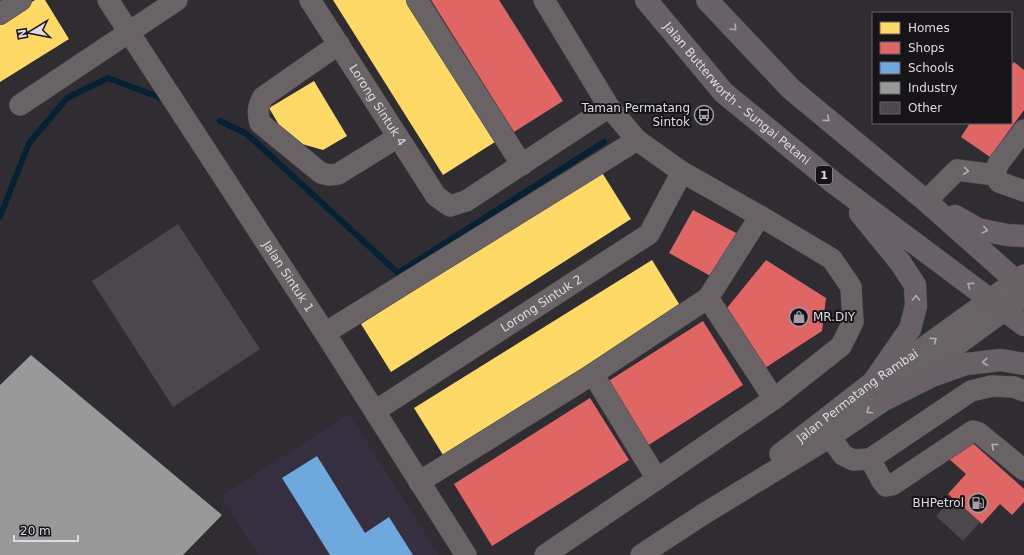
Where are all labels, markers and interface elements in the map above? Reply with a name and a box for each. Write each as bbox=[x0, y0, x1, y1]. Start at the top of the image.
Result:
north arrow bbox=[12, 12, 52, 52]
legend bbox=[872, 12, 1012, 124]
street label: Jalan Butterworth - Sungai Petani bbox=[660, 19, 813, 168]
text: Homes bbox=[908, 21, 950, 35]
one-way arrow bbox=[729, 24, 736, 31]
text: N bbox=[15, 28, 30, 39]
text: Shops bbox=[908, 41, 944, 55]
text: Schools bbox=[908, 61, 954, 75]
street label: Lorong Sintuk 4 bbox=[346, 62, 409, 149]
text: Industry bbox=[908, 81, 957, 95]
place label: Taman Permatang Sintok bbox=[581, 101, 690, 129]
text: Other bbox=[908, 101, 942, 115]
bus stop icon: Taman Permatang Sintok bbox=[693, 104, 715, 126]
one-way arrow bbox=[823, 114, 830, 121]
road number: 1 bbox=[816, 166, 832, 184]
one-way arrow bbox=[963, 166, 969, 175]
one-way arrow bbox=[982, 226, 989, 234]
street label: Jalan Sintuk 1 bbox=[259, 237, 317, 315]
street label: Lorong Sintuk 2 bbox=[498, 272, 585, 335]
one-way arrow bbox=[968, 283, 975, 290]
one-way arrow bbox=[912, 295, 920, 301]
shop icon: MR.DIY bbox=[788, 306, 810, 328]
place label: MR.DIY bbox=[813, 310, 856, 324]
one-way arrow bbox=[930, 338, 937, 345]
street label: Jalan Permatang Rambai bbox=[793, 346, 921, 446]
one-way arrow bbox=[982, 357, 988, 366]
one-way arrow bbox=[866, 406, 873, 414]
one-way arrow bbox=[991, 443, 998, 450]
fuel station icon: BHPetrol bbox=[967, 492, 989, 514]
place label: BHPetrol bbox=[913, 496, 964, 510]
scale bar bbox=[14, 517, 78, 543]
text: 20 m bbox=[20, 524, 51, 538]

